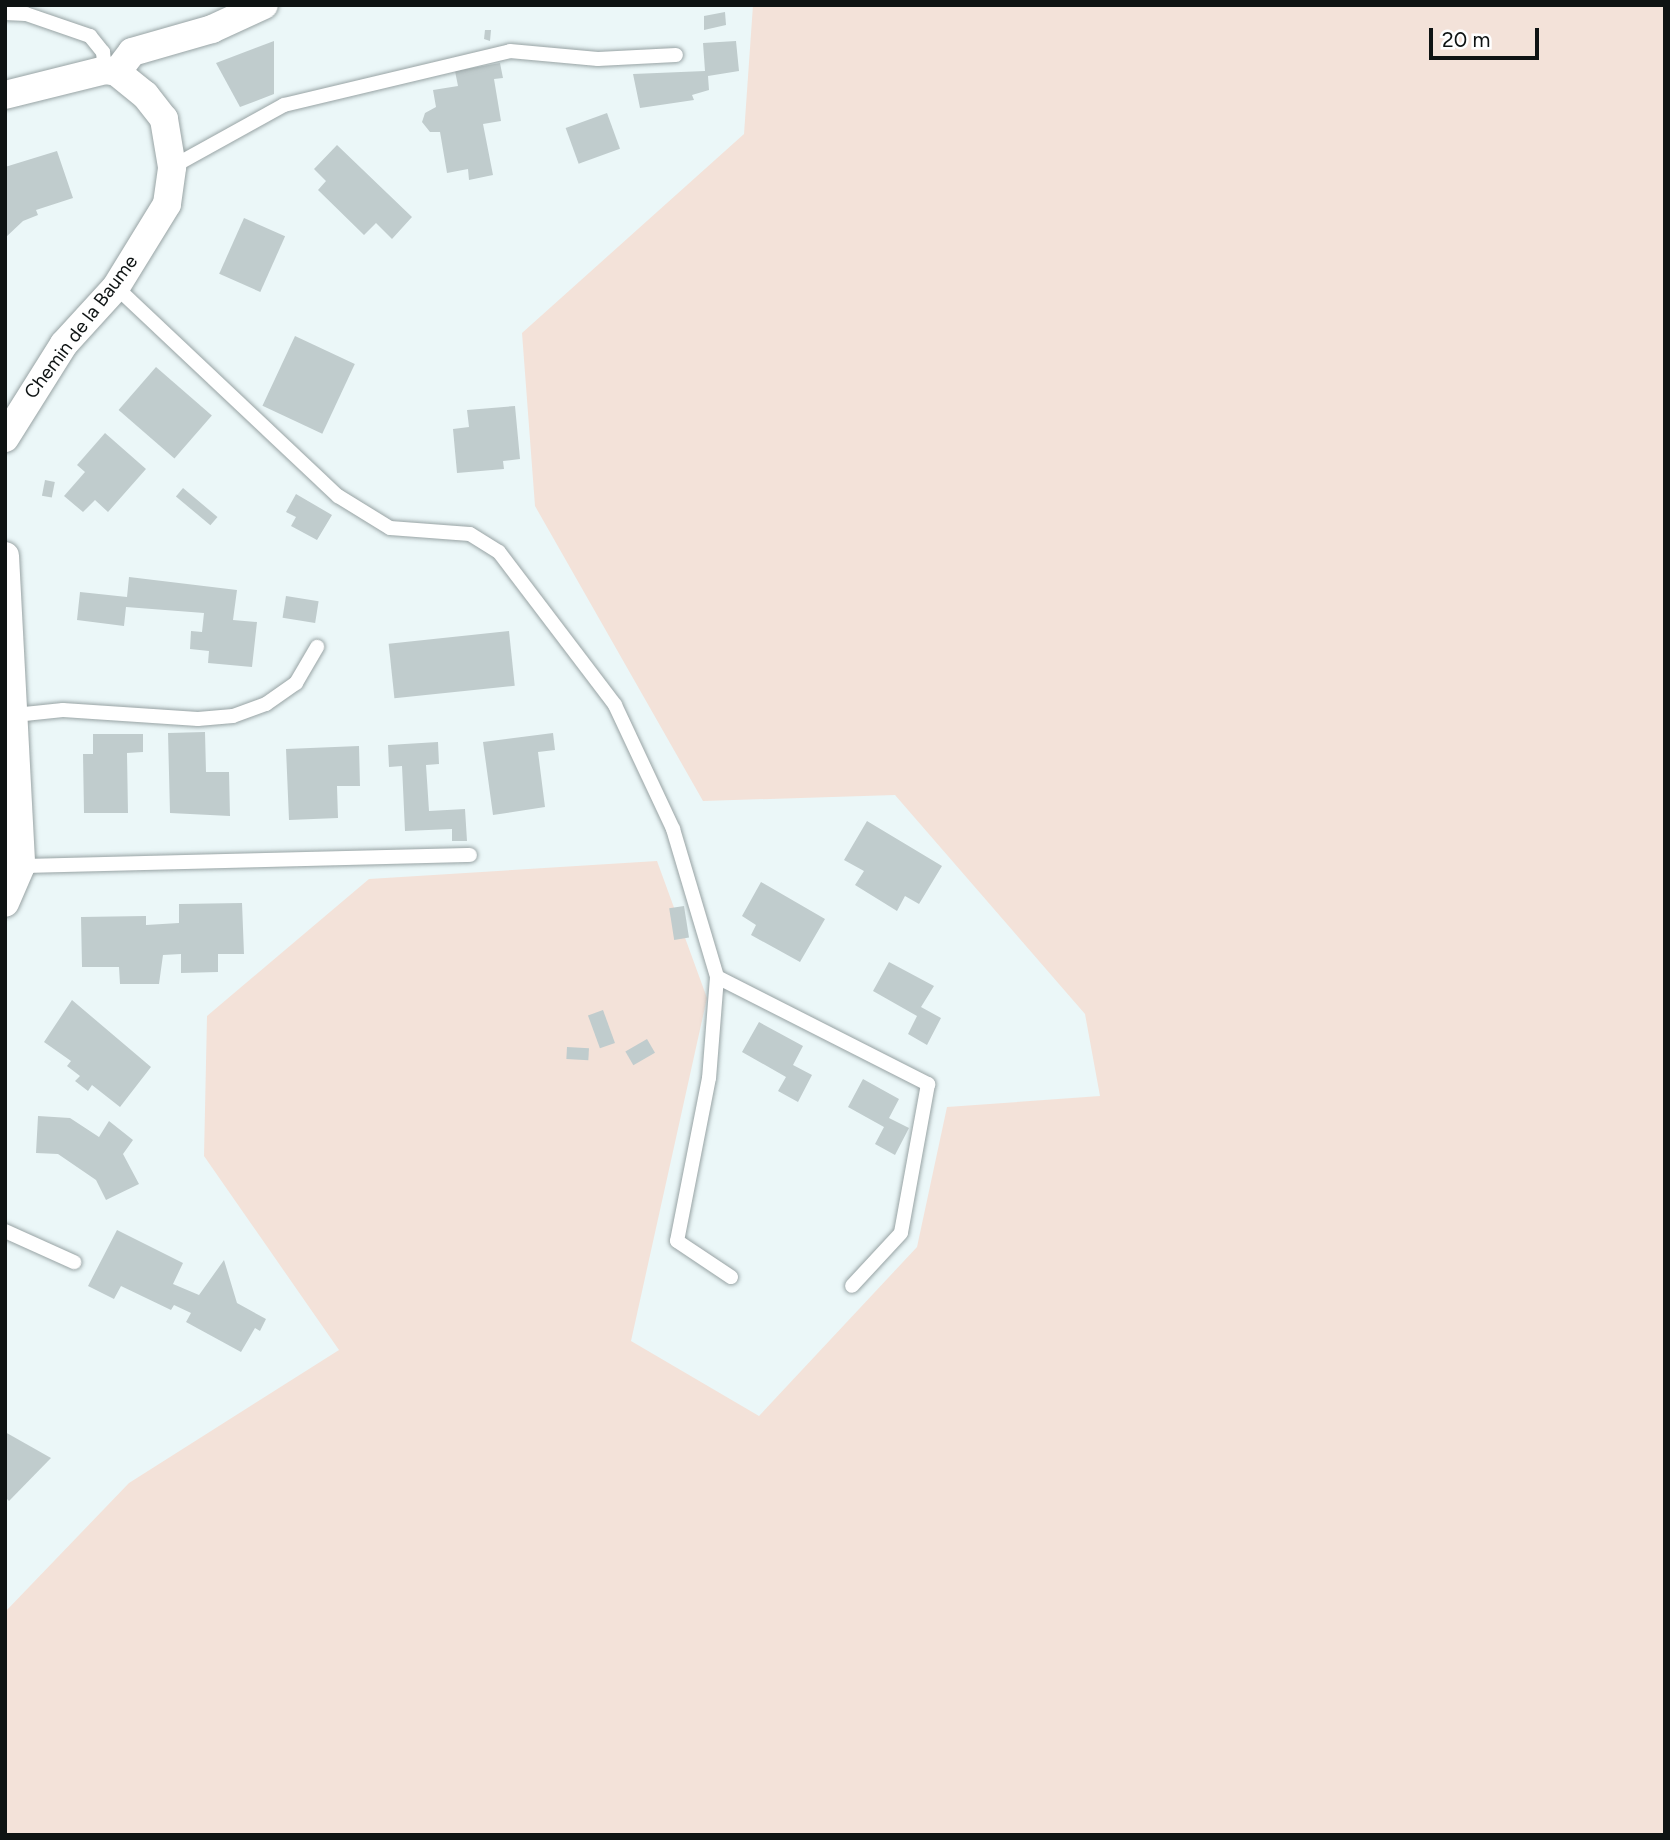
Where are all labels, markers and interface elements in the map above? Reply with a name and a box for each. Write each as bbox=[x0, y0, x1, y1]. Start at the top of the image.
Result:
scale bar bbox=[1432, 14, 1542, 58]
text: 20 m bbox=[1442, 27, 1490, 52]
street label: Chemin de la Baume bbox=[20, 251, 142, 403]

